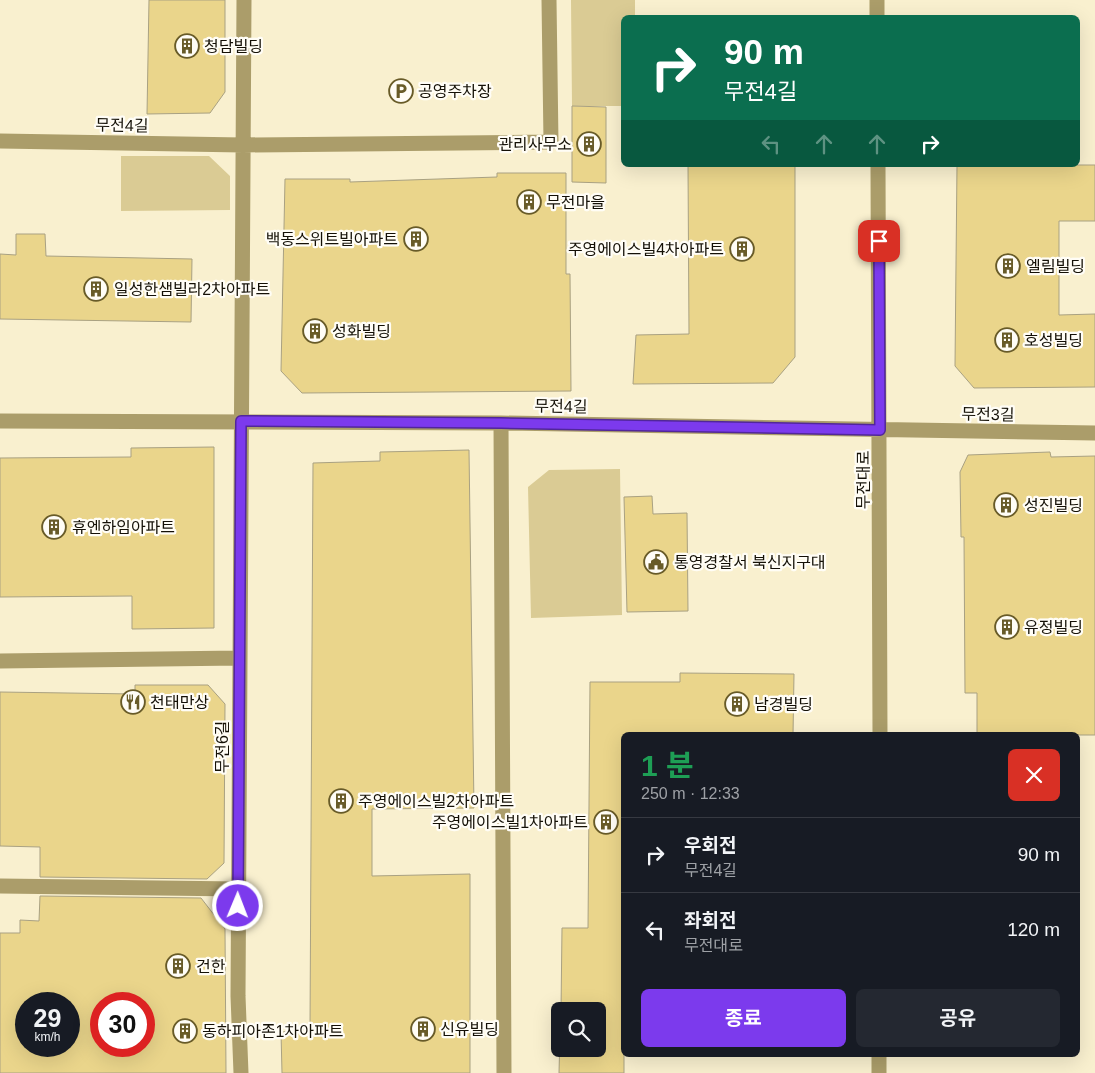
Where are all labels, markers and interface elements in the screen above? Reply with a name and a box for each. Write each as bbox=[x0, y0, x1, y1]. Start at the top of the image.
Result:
text: 90 m bbox=[724, 32, 804, 71]
building icon: 청담빌딩 bbox=[174, 33, 200, 59]
icon: right bbox=[641, 35, 706, 100]
place label: 청담빌딩 bbox=[204, 38, 263, 55]
parking icon: 공영주차장 bbox=[388, 78, 414, 104]
text: 무전4길 bbox=[724, 79, 797, 104]
place label: 공영주차장 bbox=[418, 83, 492, 100]
street label: 무전4길 bbox=[95, 117, 149, 134]
icon: left bbox=[757, 130, 785, 158]
icon: ahead bbox=[810, 130, 838, 158]
icon: ahead bbox=[863, 130, 891, 158]
icon: right bbox=[916, 130, 944, 158]
building icon: 관리사무소 bbox=[576, 131, 602, 157]
place label: 관리사무소 bbox=[498, 136, 572, 153]
building icon: 무전마을 bbox=[516, 189, 542, 215]
place label: 무전마을 bbox=[546, 194, 605, 211]
pin bbox=[858, 220, 900, 262]
building icon: 백동스위트빌아파트 bbox=[403, 226, 429, 252]
icon: arrive bbox=[865, 227, 893, 255]
place label: 백동스위트빌아파트 bbox=[266, 231, 398, 248]
building icon: 주영에이스빌4차아파트 bbox=[729, 236, 755, 262]
place label: 주영에이스빌4차아파트 bbox=[568, 241, 724, 258]
building icon: 엘림빌딩 bbox=[995, 253, 1021, 279]
place label: 엘림빌딩 bbox=[1026, 258, 1085, 275]
building icon: 일성한샘빌라2차아파트 bbox=[83, 276, 109, 302]
place label: 일성한샘빌라2차아파트 bbox=[114, 281, 270, 298]
building icon: 성화빌딩 bbox=[302, 318, 328, 344]
place label: 성화빌딩 bbox=[332, 323, 391, 340]
building icon: 호성빌딩 bbox=[994, 327, 1020, 353]
place label: 호성빌딩 bbox=[1024, 332, 1083, 349]
street label: 무전4길 bbox=[534, 398, 588, 415]
street label: 무전3길 bbox=[961, 406, 1015, 423]
street label: 무전대로 bbox=[855, 450, 872, 509]
building icon: 성진빌딩 bbox=[993, 492, 1019, 518]
place label: 성진빌딩 bbox=[1024, 497, 1083, 514]
building icon: 휴엔하임아파트 bbox=[41, 514, 67, 540]
place label: 휴엔하임아파트 bbox=[72, 519, 175, 536]
public building icon: 통영경찰서 북신지구대 bbox=[643, 549, 669, 575]
place label: 통영경찰서 북신지구대 bbox=[674, 554, 826, 571]
building icon: 유정빌딩 bbox=[994, 614, 1020, 640]
place label: 유정빌딩 bbox=[1024, 619, 1083, 636]
restaurant icon: 천태만상 bbox=[120, 689, 146, 715]
building icon: 남경빌딩 bbox=[724, 691, 750, 717]
place label: 천태만상 bbox=[150, 694, 209, 711]
place label: 남경빌딩 bbox=[754, 696, 813, 713]
street label: 무전6길 bbox=[214, 720, 231, 774]
text: 1 분 bbox=[641, 749, 694, 782]
button: close bbox=[1008, 749, 1060, 801]
text: 250 m · 12:33 bbox=[641, 785, 740, 802]
building icon: 주영에이스빌2차아파트 bbox=[328, 788, 354, 814]
place label: 주영에이스빌2차아파트 bbox=[358, 793, 514, 810]
building icon: 주영에이스빌1차아파트 bbox=[593, 809, 619, 835]
place label: 주영에이스빌1차아파트 bbox=[432, 814, 588, 831]
text: 우회전 bbox=[684, 835, 736, 856]
icon: right bbox=[641, 841, 669, 869]
text: 90 m bbox=[1018, 844, 1060, 865]
text: 무전4길 bbox=[684, 862, 737, 879]
position arrow bbox=[211, 879, 263, 931]
text: 좌회전 bbox=[684, 910, 736, 931]
icon: left bbox=[641, 916, 669, 944]
text: 120 m bbox=[1007, 919, 1060, 940]
text: 무전대로 bbox=[684, 937, 743, 954]
building icon: 건한 bbox=[165, 953, 191, 979]
place label: 건한 bbox=[196, 958, 226, 975]
button: 종료 bbox=[641, 989, 846, 1047]
button: 공유 bbox=[856, 989, 1060, 1047]
speed limit sign: 30 bbox=[90, 992, 155, 1057]
map controls bbox=[551, 1002, 606, 1057]
button: search bbox=[551, 1002, 606, 1057]
text: 29 bbox=[34, 1004, 61, 1032]
building icon: 신유빌딩 bbox=[410, 1016, 436, 1042]
building icon: 동하피아존1차아파트 bbox=[172, 1018, 198, 1044]
place label: 신유빌딩 bbox=[440, 1021, 499, 1038]
place label: 동하피아존1차아파트 bbox=[202, 1023, 343, 1040]
text: km/h bbox=[34, 1030, 61, 1044]

